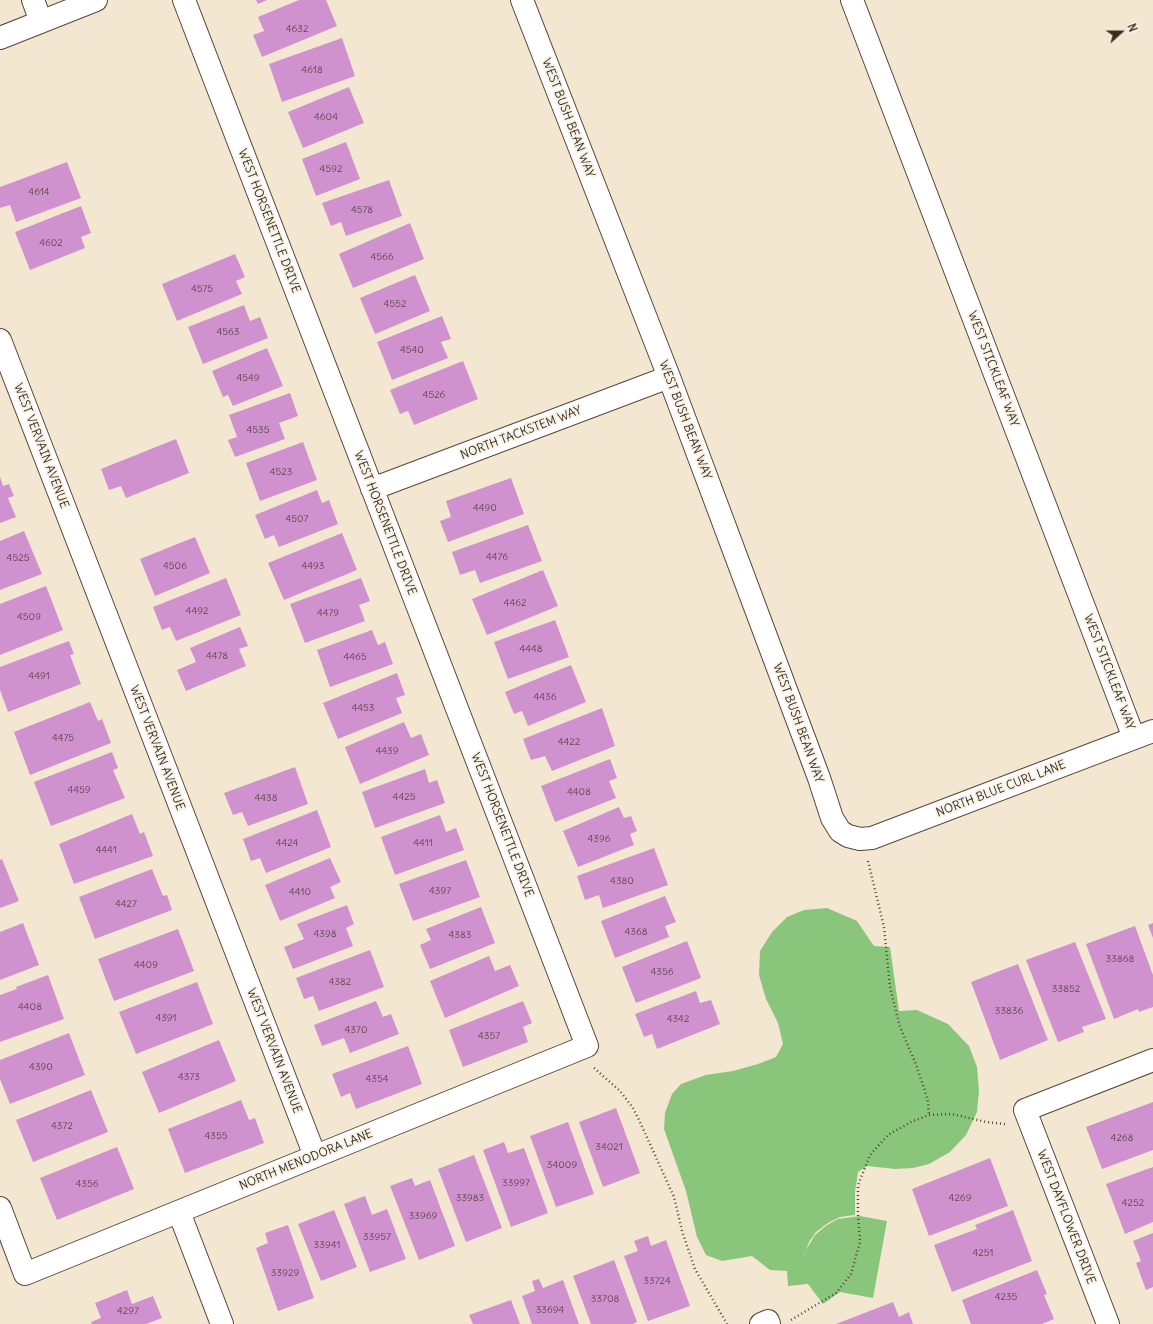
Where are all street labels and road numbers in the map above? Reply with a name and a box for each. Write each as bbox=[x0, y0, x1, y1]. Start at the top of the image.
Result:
street label: WEST BUSH BEAN WAY bbox=[539, 57, 597, 179]
street label: WEST HORSENETTLE DRIVE bbox=[235, 147, 303, 295]
street label: WEST STICKLEAF WAY bbox=[964, 309, 1022, 429]
street label: WEST BUSH BEAN WAY bbox=[656, 359, 714, 481]
street label: WEST VERVAIN AVENUE bbox=[11, 382, 71, 510]
street label: NORTH TACKSTEM WAY bbox=[458, 403, 584, 463]
street label: WEST HORSENETTLE DRIVE bbox=[351, 449, 419, 597]
street label: WEST STICKLEAF WAY bbox=[1080, 612, 1138, 732]
street label: WEST BUSH BEAN WAY bbox=[770, 661, 826, 785]
street label: WEST VERVAIN AVENUE bbox=[127, 684, 187, 812]
street label: WEST HORSENETTLE DRIVE bbox=[468, 751, 536, 899]
street label: NORTH BLUE CURL LANE bbox=[934, 758, 1068, 820]
street label: WEST VERVAIN AVENUE bbox=[244, 987, 304, 1115]
street label: NORTH MENODORA LANE bbox=[237, 1127, 375, 1193]
street label: WEST DAYFLOWER DRIVE bbox=[1034, 1148, 1098, 1286]

